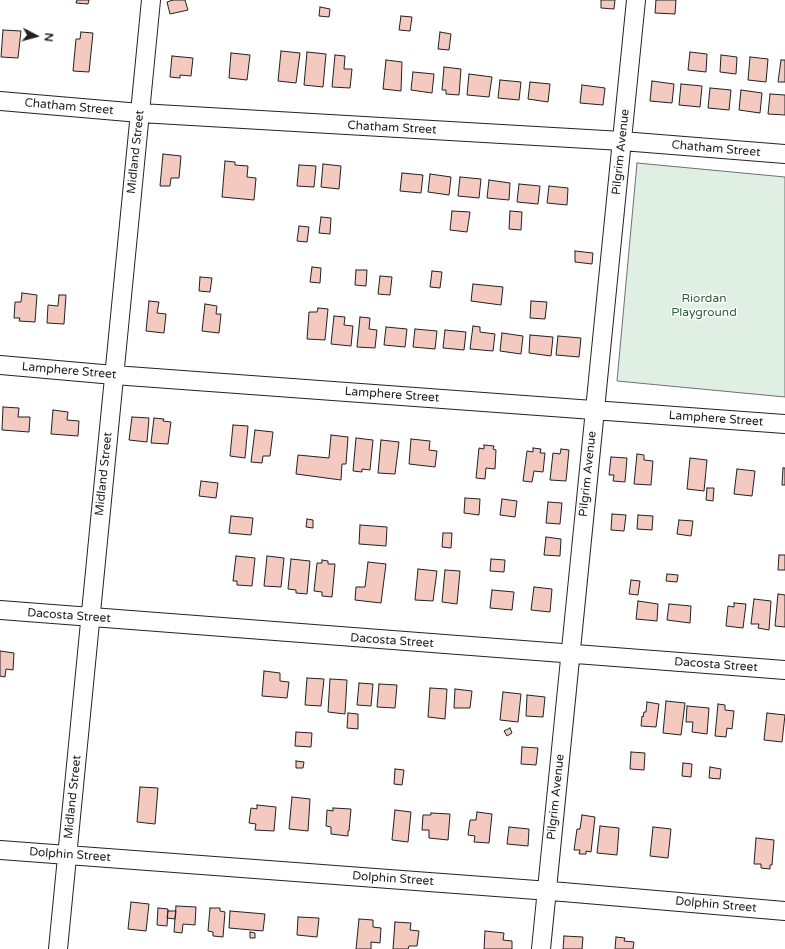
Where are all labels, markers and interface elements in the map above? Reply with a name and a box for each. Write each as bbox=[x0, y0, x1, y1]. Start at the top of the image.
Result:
north arrow bbox=[16, 16, 56, 56]
text: N bbox=[42, 32, 55, 42]
street label: Chatham Street bbox=[24, 96, 114, 118]
street label: Pilgrim Avenue bbox=[609, 108, 633, 196]
street label: Midland Street bbox=[124, 109, 148, 195]
street label: Chatham Street bbox=[347, 118, 437, 138]
street label: Chatham Street bbox=[671, 138, 761, 160]
park label: Riordan Playground bbox=[671, 292, 737, 320]
street label: Lamphere Street bbox=[21, 360, 117, 382]
street label: Lamphere Street bbox=[344, 385, 440, 405]
street label: Lamphere Street bbox=[668, 409, 764, 429]
street label: Pilgrim Avenue bbox=[576, 430, 600, 518]
street label: Midland Street bbox=[92, 431, 116, 517]
street label: Dacosta Street bbox=[27, 606, 111, 626]
street label: Dacosta Street bbox=[350, 631, 434, 651]
street label: Dacosta Street bbox=[674, 655, 758, 675]
street label: Pilgrim Avenue bbox=[544, 753, 568, 841]
street label: Midland Street bbox=[61, 754, 85, 840]
street label: Dolphin Street bbox=[29, 845, 111, 865]
street label: Dolphin Street bbox=[352, 869, 434, 889]
street label: Dolphin Street bbox=[675, 894, 757, 916]

